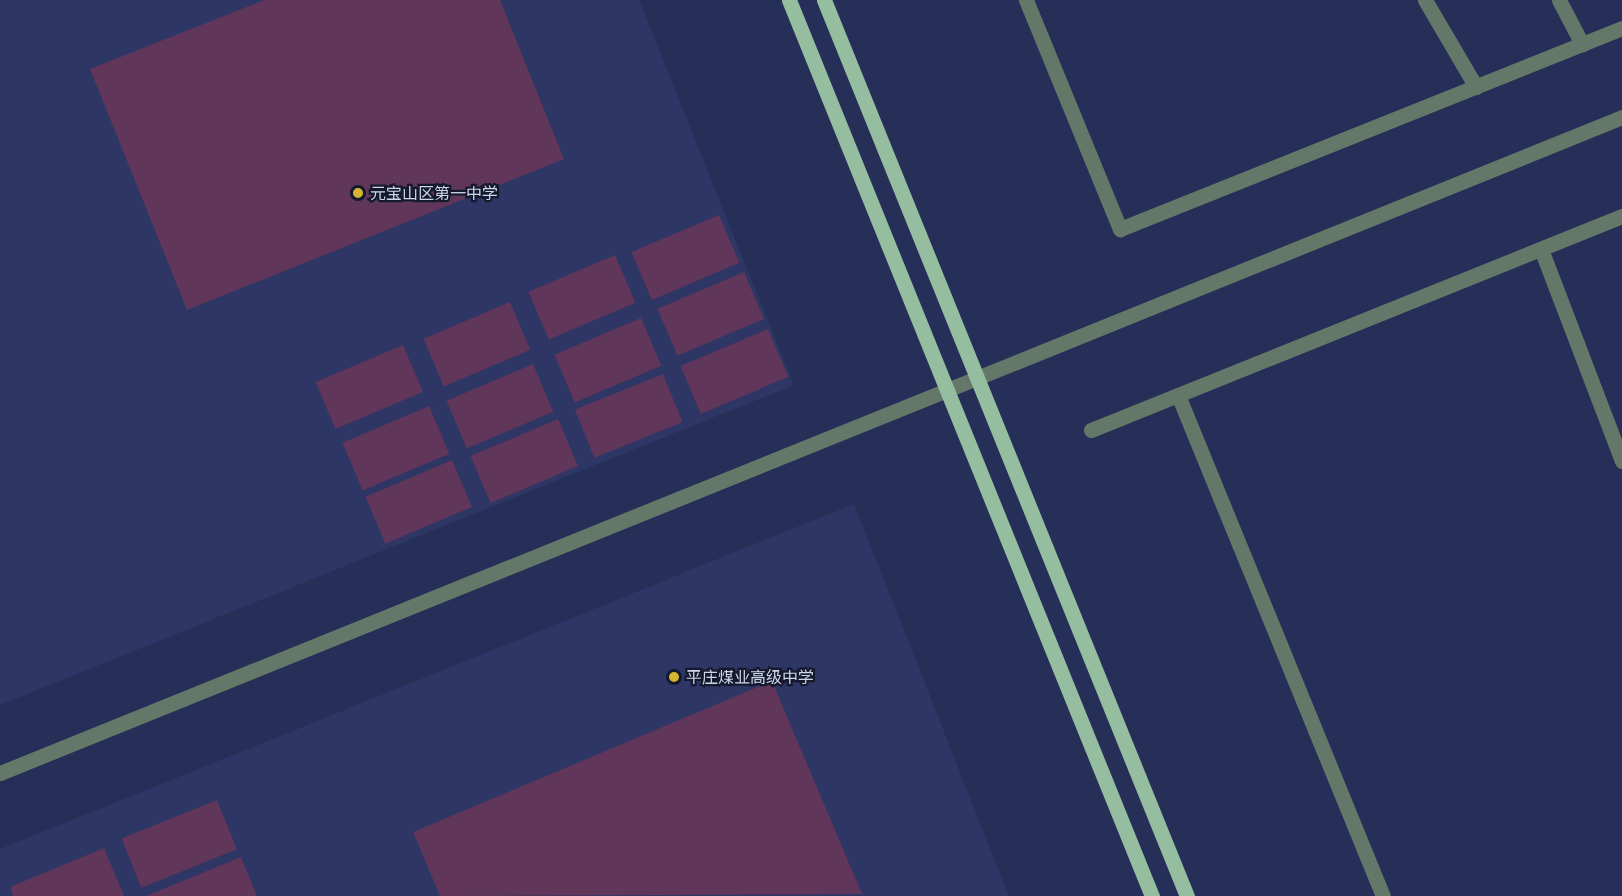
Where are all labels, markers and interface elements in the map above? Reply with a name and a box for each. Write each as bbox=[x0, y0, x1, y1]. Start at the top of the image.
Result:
place label: 元宝山区第一中学 bbox=[370, 183, 498, 203]
marker: 元宝山区第一中学 bbox=[351, 186, 365, 200]
place label: 平庄煤业高级中学 bbox=[686, 667, 814, 687]
marker: 平庄煤业高级中学 bbox=[667, 670, 681, 684]

